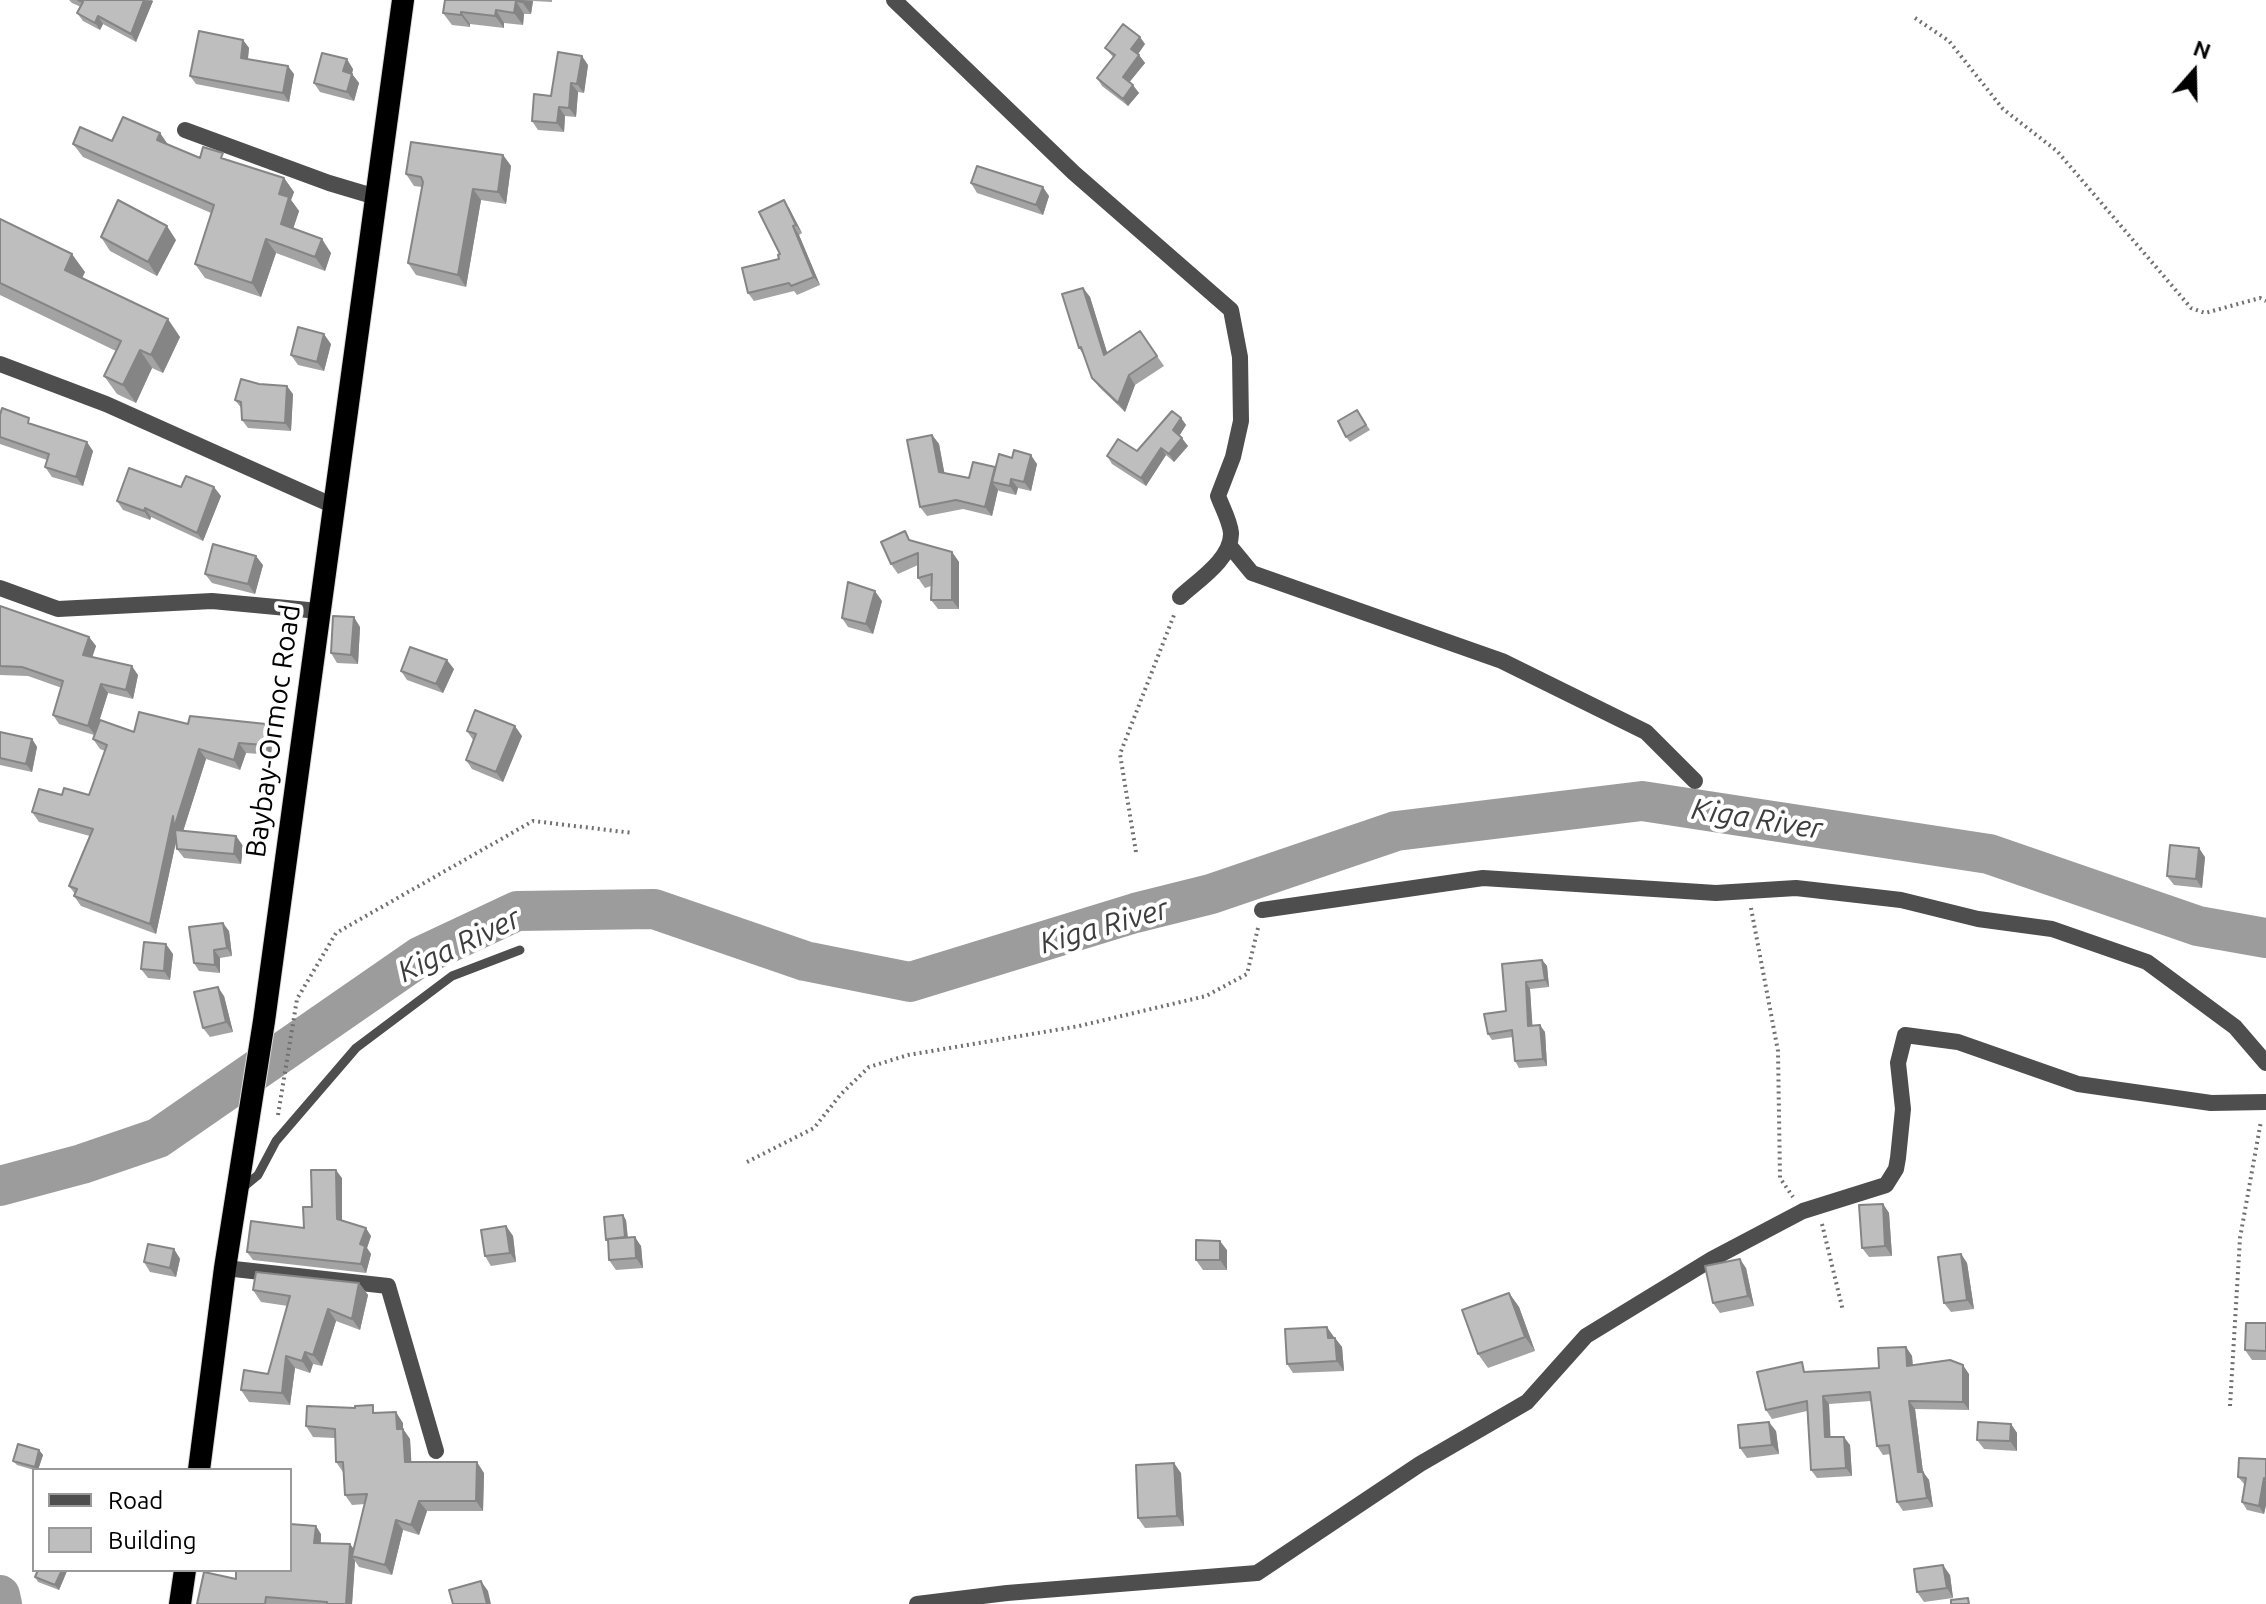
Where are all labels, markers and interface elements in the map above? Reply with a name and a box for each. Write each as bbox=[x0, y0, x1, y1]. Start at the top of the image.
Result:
north arrow bbox=[2154, 32, 2234, 112]
text: N bbox=[2190, 34, 2214, 64]
street label: Baybay-Ormoc Road bbox=[239, 602, 307, 860]
water label: Kiga River bbox=[1689, 791, 1825, 847]
water label: Kiga River bbox=[1036, 891, 1172, 961]
water label: Kiga River bbox=[392, 900, 526, 990]
legend bbox=[32, 1468, 292, 1572]
text: Road bbox=[108, 1487, 163, 1514]
text: Building bbox=[108, 1527, 196, 1554]

